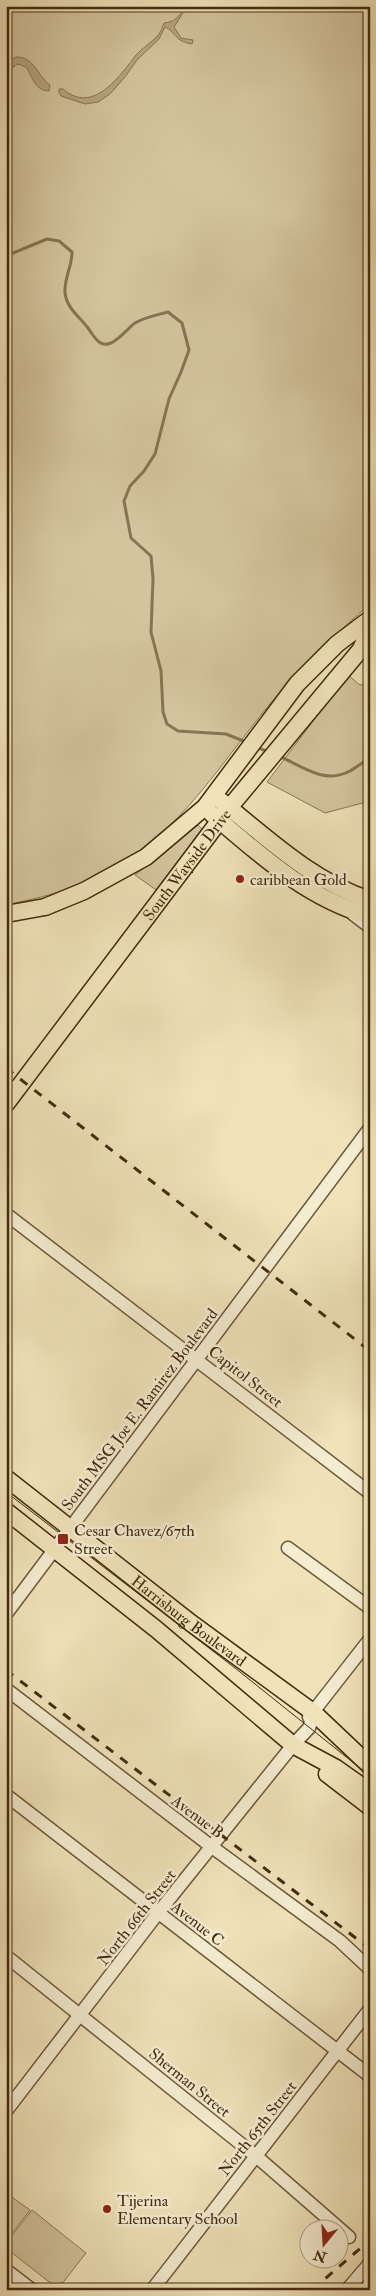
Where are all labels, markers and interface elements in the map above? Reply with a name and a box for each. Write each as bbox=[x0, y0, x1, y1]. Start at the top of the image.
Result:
street label: South Wayside Drive bbox=[139, 805, 236, 925]
place label: caribbean Gold bbox=[250, 870, 347, 890]
marker: caribbean Gold bbox=[234, 873, 246, 885]
street label: South MSG Joe E. Ramirez Boulevard bbox=[57, 1305, 223, 1515]
street label: Capitol Street bbox=[203, 1341, 287, 1413]
place label: Cesar Chavez/67th Street bbox=[74, 1521, 195, 1559]
marker: Cesar Chavez/67th Street bbox=[56, 1532, 70, 1546]
street label: Harrisburg Boulevard bbox=[127, 1571, 250, 1671]
street label: Avenue B bbox=[167, 1790, 227, 1843]
street label: North 66th Street bbox=[93, 1866, 180, 1970]
street label: Avenue C bbox=[166, 1896, 228, 1951]
street label: Sherman Street bbox=[145, 2044, 234, 2122]
street label: North 65th Street bbox=[214, 2077, 301, 2180]
place label: Tijerina Elementary School bbox=[117, 2191, 238, 2229]
marker: Tijerina Elementary School bbox=[101, 2203, 113, 2215]
north arrow bbox=[298, 2218, 348, 2268]
text: N bbox=[311, 2246, 330, 2266]

